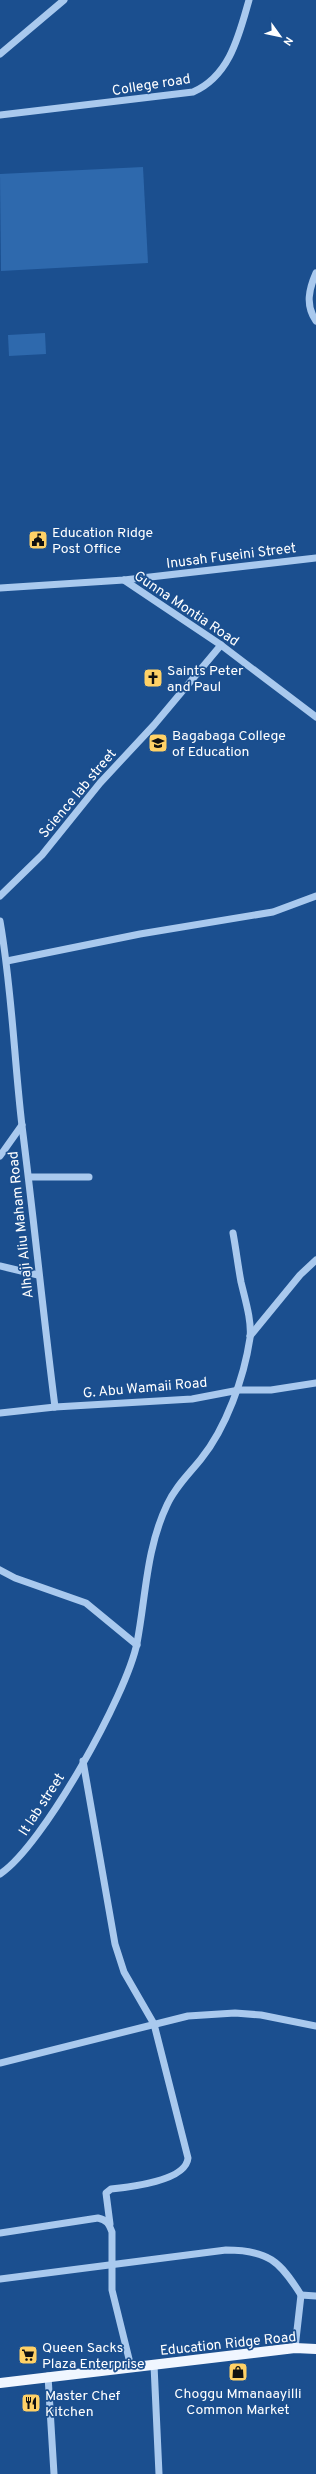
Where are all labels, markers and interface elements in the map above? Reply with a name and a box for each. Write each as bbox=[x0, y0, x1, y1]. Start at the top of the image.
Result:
north arrow bbox=[260, 16, 300, 56]
text: N bbox=[280, 34, 296, 48]
street label: College road bbox=[111, 71, 192, 100]
place label: Education Ridge Post Office bbox=[52, 525, 153, 558]
public building icon: Education Ridge Post Office bbox=[27, 529, 49, 551]
street label: Inusah Fuseini Street bbox=[165, 540, 297, 573]
street label: Gunna Montia Road bbox=[131, 568, 242, 651]
place label: Saints Peter and Paul bbox=[167, 663, 244, 696]
church icon: Saints Peter and Paul bbox=[142, 667, 164, 689]
place label: Bagabaga College of Education bbox=[172, 728, 286, 761]
school or university icon: Bagabaga College of Education bbox=[147, 732, 169, 754]
street label: Science lab street bbox=[36, 746, 120, 842]
street label: Alhaji Aliu Maham Road bbox=[5, 1150, 38, 1299]
street label: G. Abu Wamaii Road bbox=[82, 1375, 208, 1402]
street label: It lab street bbox=[16, 1770, 69, 1839]
street label: Education Ridge Road bbox=[159, 2329, 297, 2360]
place label: Queen Sacks Plaza Enterprise bbox=[42, 2340, 145, 2373]
supermarket icon: Queen Sacks Plaza Enterprise bbox=[17, 2344, 39, 2366]
shop icon: Choggu Mmanaayilli Common Market bbox=[227, 2361, 249, 2383]
place label: Choggu Mmanaayilli Common Market bbox=[174, 2386, 302, 2419]
place label: Master Chef Kitchen bbox=[45, 2388, 121, 2421]
restaurant icon: Master Chef Kitchen bbox=[20, 2392, 42, 2414]

